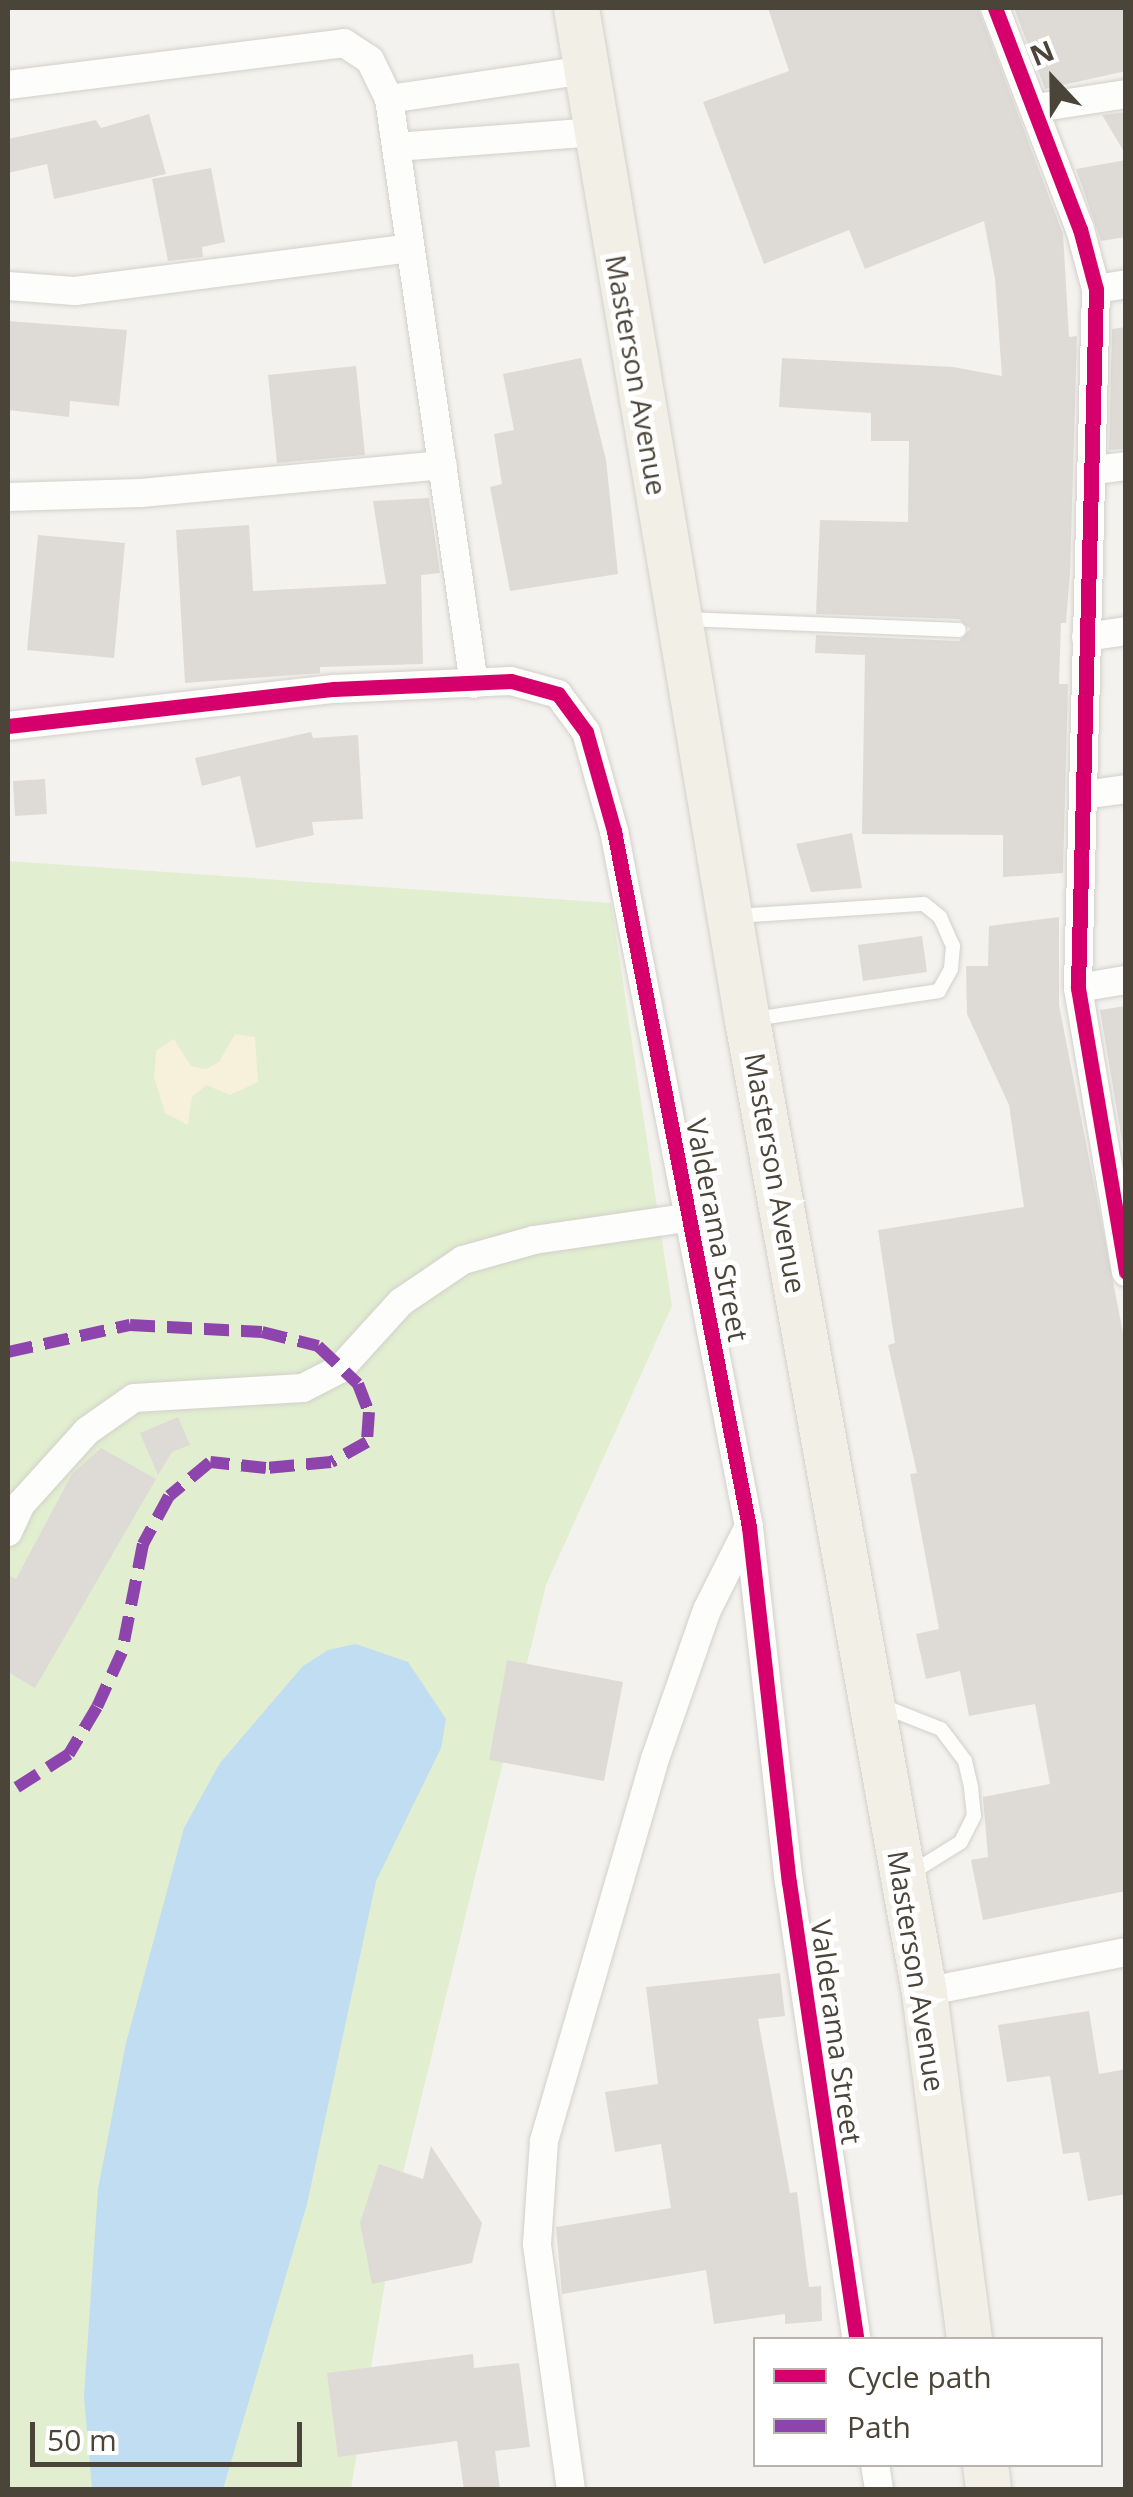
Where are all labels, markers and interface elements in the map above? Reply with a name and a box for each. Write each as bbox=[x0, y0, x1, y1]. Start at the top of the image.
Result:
north arrow bbox=[1003, 30, 1103, 130]
text: N bbox=[1024, 30, 1059, 74]
street label: Masterson Avenue bbox=[599, 252, 675, 498]
street label: Masterson Avenue bbox=[738, 1050, 814, 1296]
street label: Valderama Street bbox=[680, 1116, 756, 1344]
street label: Masterson Avenue bbox=[881, 1848, 953, 2094]
street label: Valderama Street bbox=[805, 1918, 869, 2146]
legend bbox=[753, 2337, 1103, 2467]
text: Cycle path bbox=[847, 2356, 992, 2397]
scale bar bbox=[35, 2402, 308, 2464]
text: Path bbox=[847, 2406, 911, 2447]
text: 50 m bbox=[47, 2419, 117, 2460]

